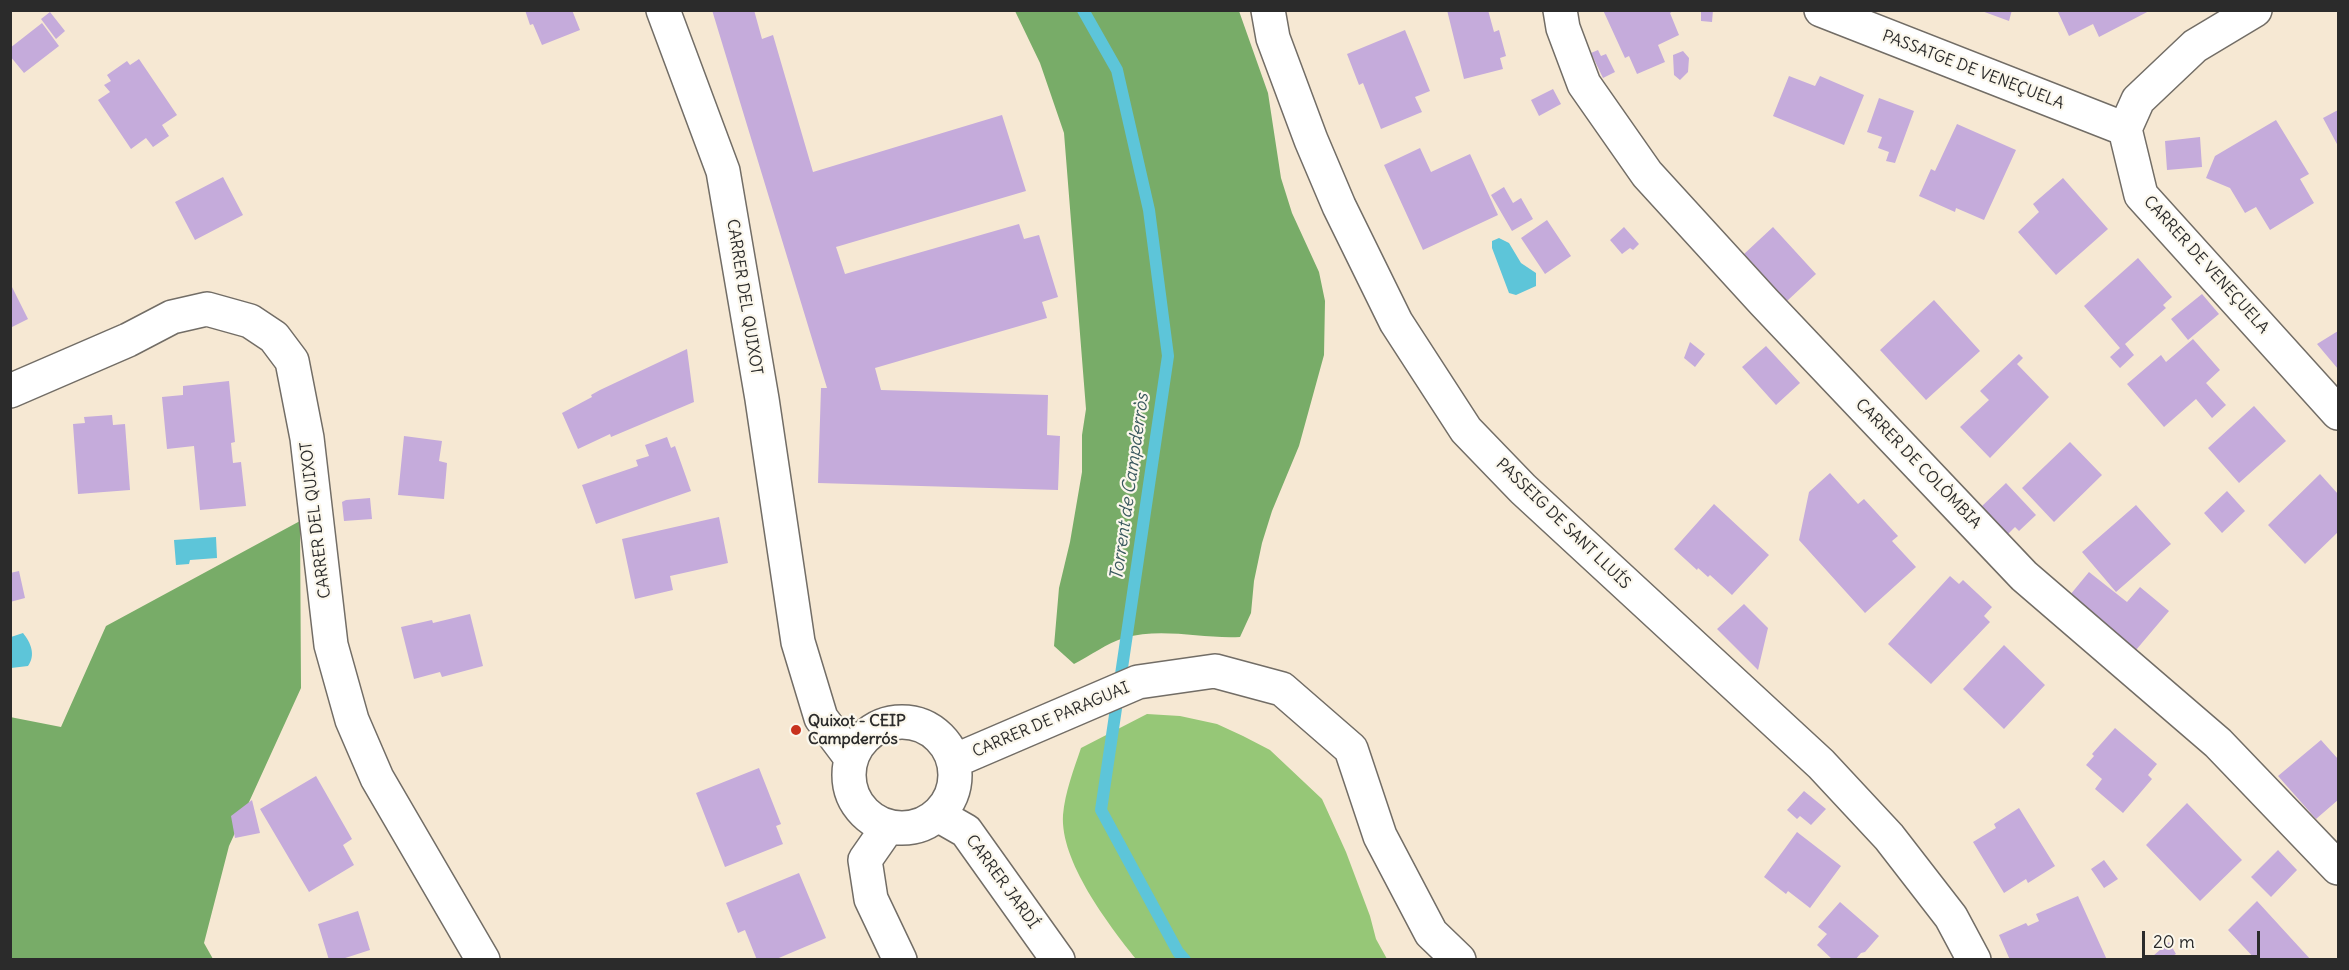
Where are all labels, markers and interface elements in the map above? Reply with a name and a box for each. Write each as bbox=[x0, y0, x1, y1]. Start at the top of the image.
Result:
street label: PASSATGE DE VENEÇUELA bbox=[1879, 26, 2067, 114]
street label: CARRER DE VENEÇUELA bbox=[2139, 192, 2273, 338]
street label: CARRER DEL QUIXOT bbox=[722, 218, 766, 376]
water label: Torrent de Campderròs bbox=[1106, 392, 1154, 582]
street label: CARRER DE COLÒMBIA bbox=[1851, 395, 1985, 533]
street label: CARRER DEL QUIXOT bbox=[297, 441, 335, 599]
street label: PASSEIG DE SANT LLUÍS bbox=[1492, 455, 1634, 593]
street label: CARRER DE PARAGUAI bbox=[970, 678, 1132, 762]
place label: Quixot - CEIP Campderrós bbox=[808, 711, 906, 749]
marker: Quixot - CEIP Campderrós bbox=[789, 723, 803, 737]
street label: CARRER JARDÍ bbox=[962, 831, 1042, 933]
scale bar bbox=[2145, 919, 2264, 957]
text: 20 m bbox=[2153, 930, 2195, 953]

